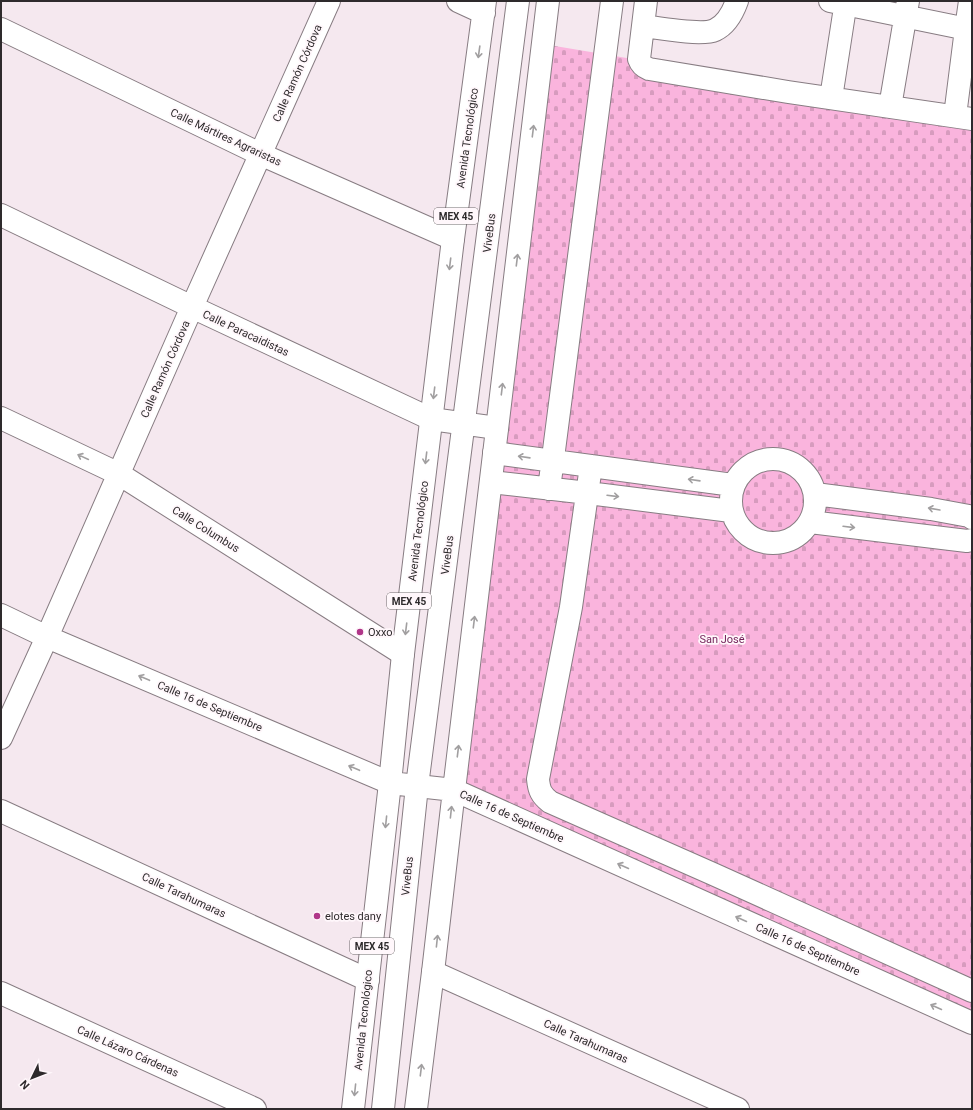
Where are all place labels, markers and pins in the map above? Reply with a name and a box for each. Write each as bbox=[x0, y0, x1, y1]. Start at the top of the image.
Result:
place label: Oxxo bbox=[368, 626, 393, 639]
marker: Oxxo bbox=[355, 627, 365, 637]
place label: elotes dany bbox=[325, 910, 382, 923]
marker: elotes dany bbox=[312, 911, 322, 921]

